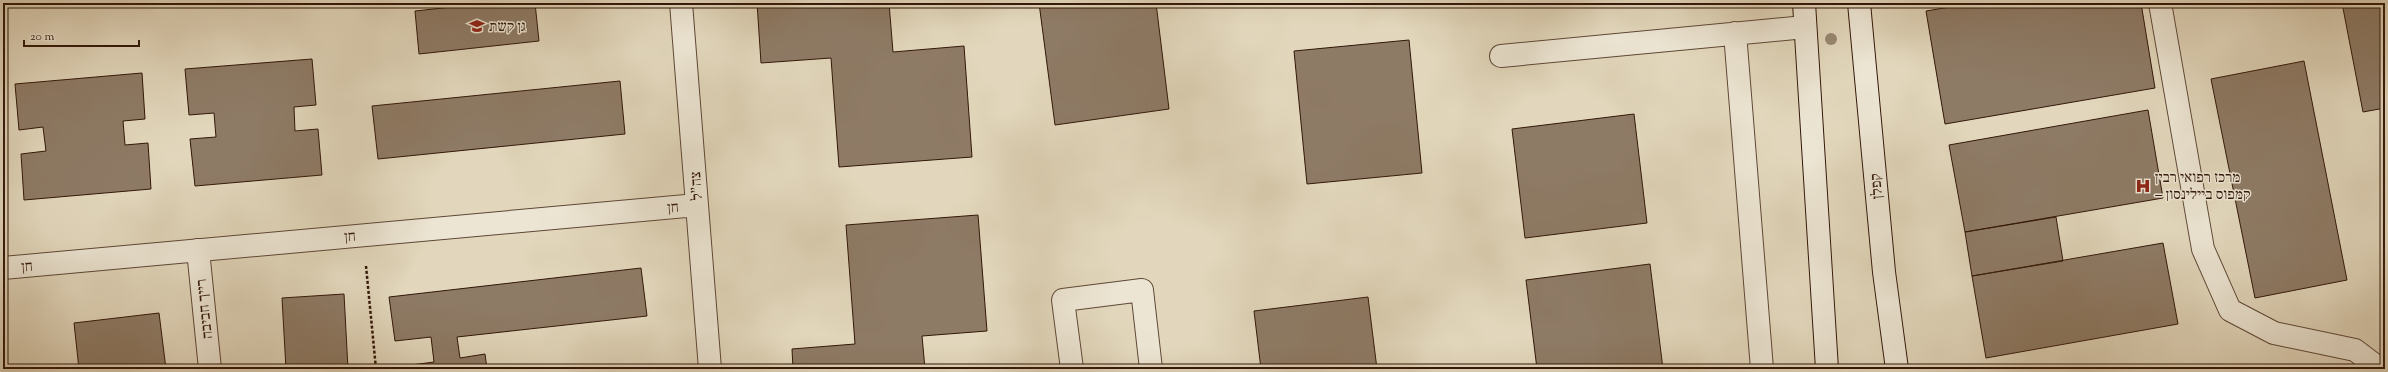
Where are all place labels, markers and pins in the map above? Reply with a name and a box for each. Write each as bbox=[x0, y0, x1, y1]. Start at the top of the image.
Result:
school or university icon: גן קשת bbox=[468, 17, 486, 35]
place label: גן קשת bbox=[489, 17, 526, 38]
place label: מרכז רפואי רבין – קמפוס ביילינסון bbox=[2155, 168, 2251, 206]
hospital icon: מרכז רפואי רבין – קמפוס ביילינסון bbox=[2134, 177, 2152, 195]

